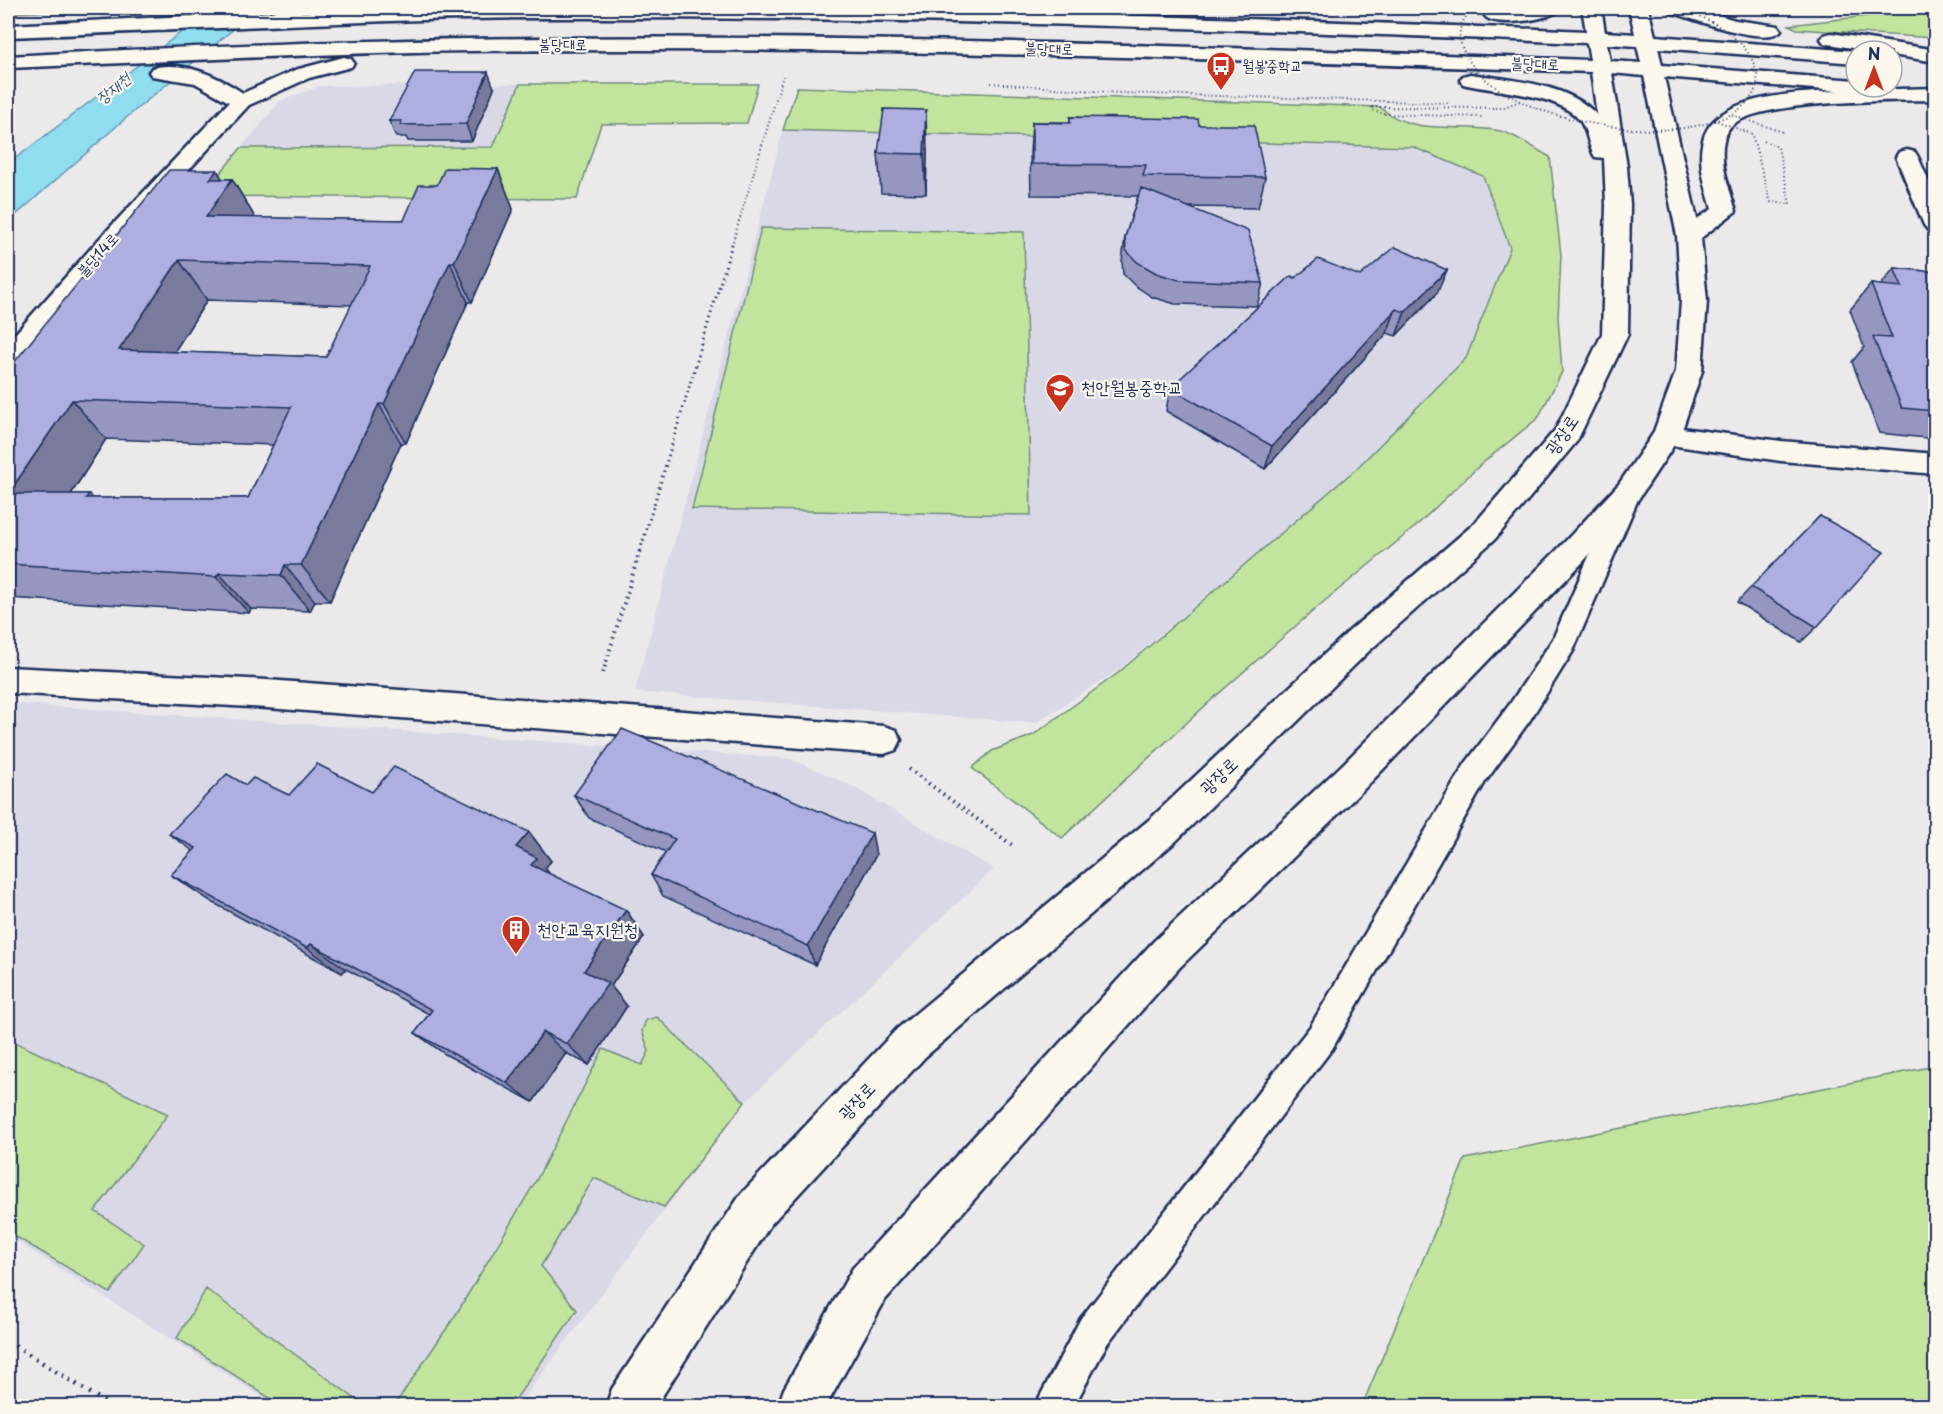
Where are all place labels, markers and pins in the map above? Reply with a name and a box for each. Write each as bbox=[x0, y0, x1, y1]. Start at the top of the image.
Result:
bus stop icon: 월봉중학교 bbox=[1205, 50, 1237, 92]
place label: 월봉중학교 bbox=[1242, 53, 1302, 76]
school or university icon: 천안월봉중학교 bbox=[1044, 372, 1076, 414]
place label: 천안월봉중학교 bbox=[1081, 373, 1182, 400]
building icon: 천안교육지원청 bbox=[500, 914, 532, 956]
place label: 천안교육지원청 bbox=[537, 915, 638, 942]

